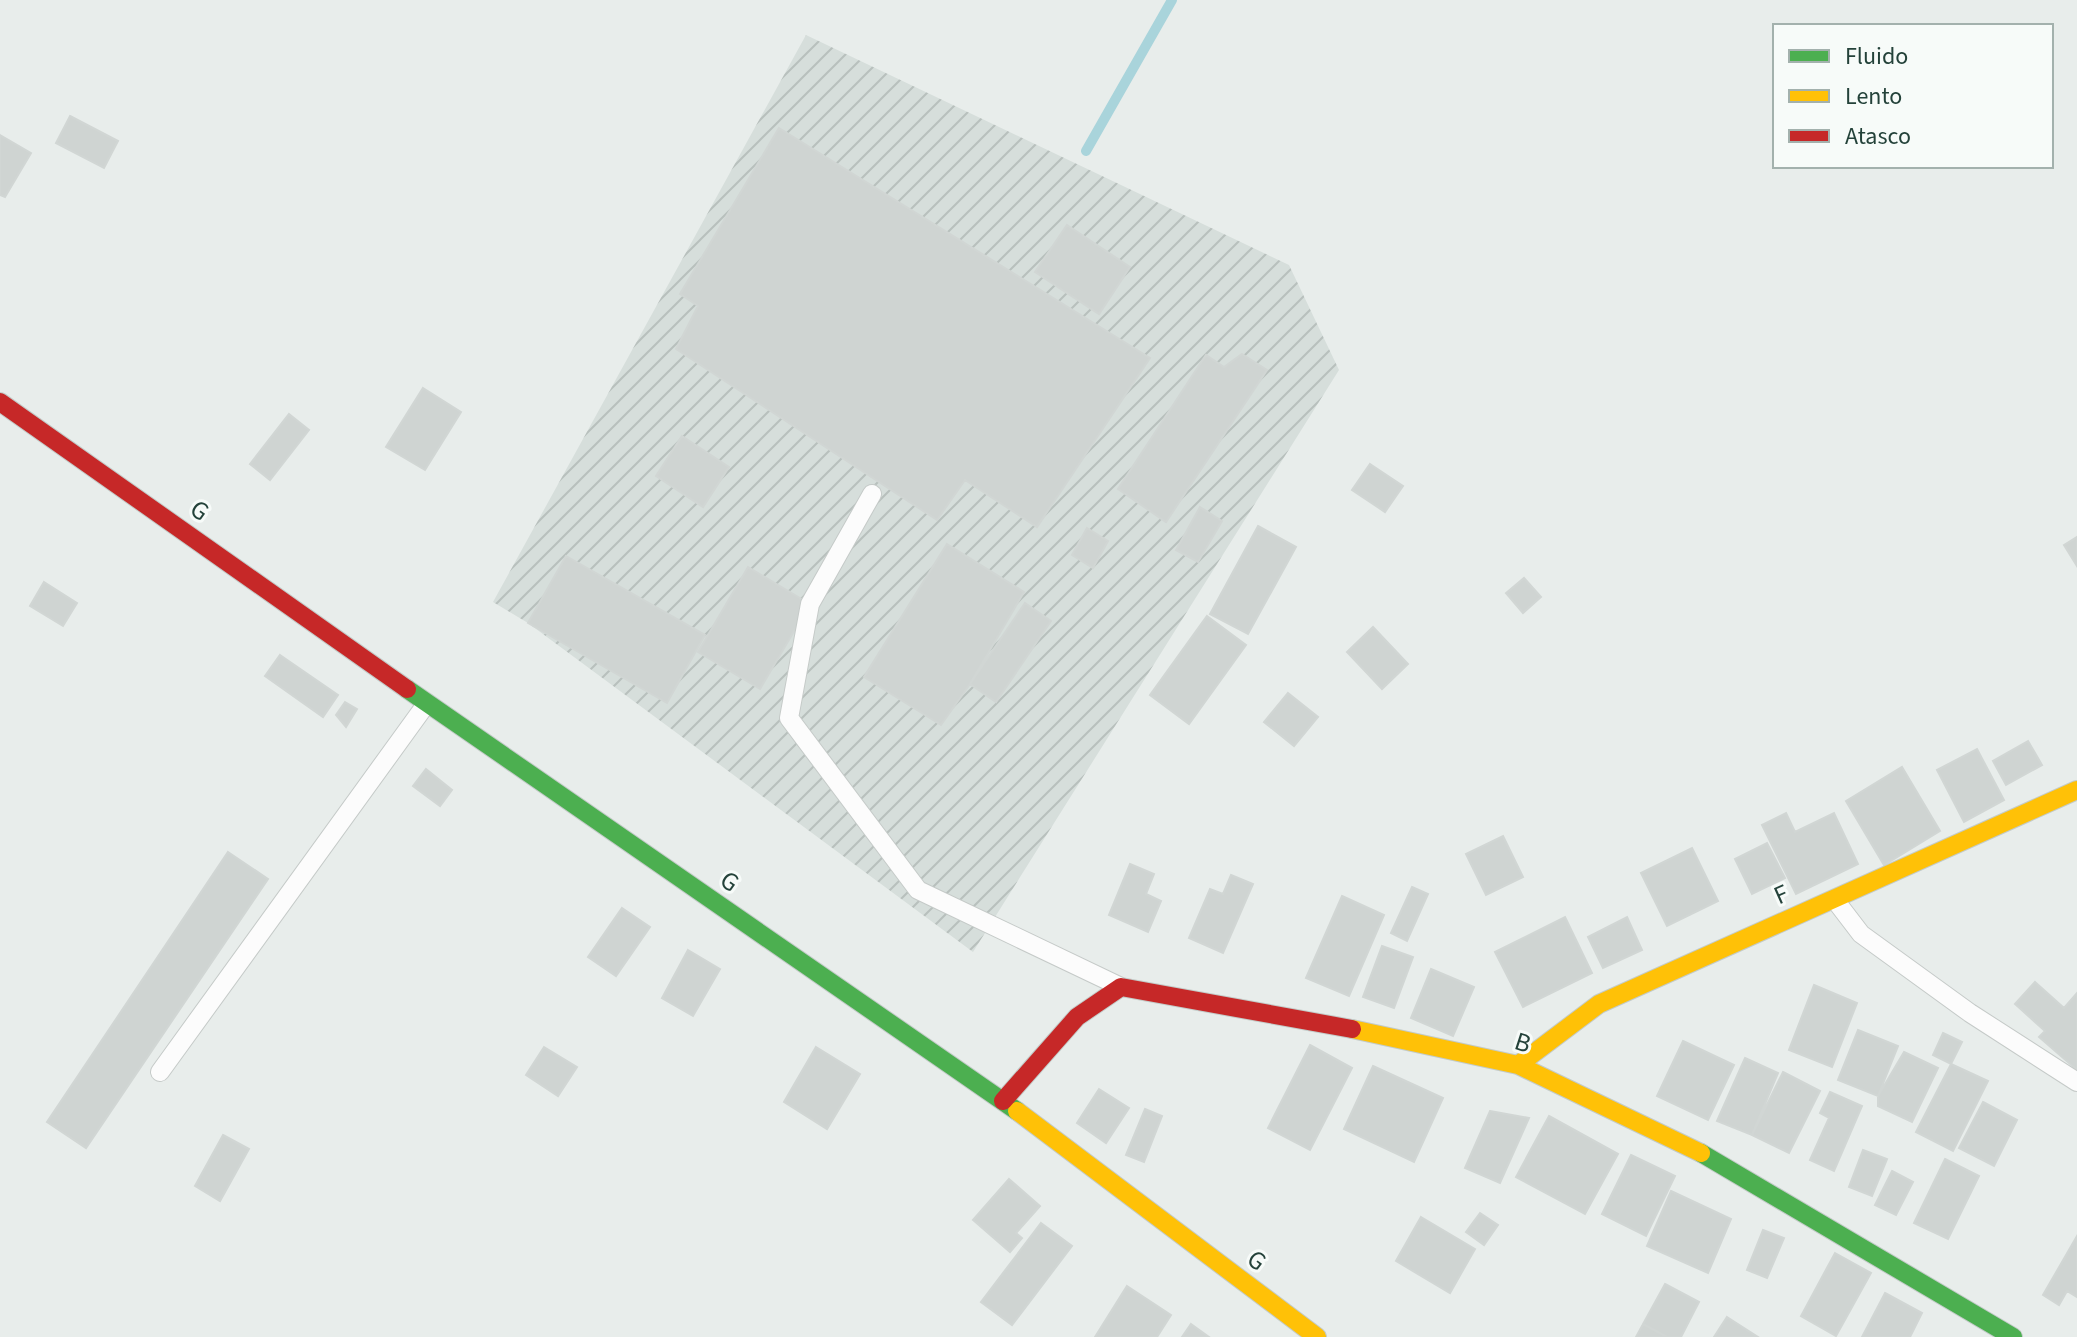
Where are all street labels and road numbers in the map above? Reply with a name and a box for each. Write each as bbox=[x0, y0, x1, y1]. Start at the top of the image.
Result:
street label: G bbox=[183, 491, 217, 530]
street label: G bbox=[713, 862, 747, 901]
street label: F bbox=[1768, 875, 1795, 914]
street label: B bbox=[1510, 1023, 1536, 1062]
street label: G bbox=[1239, 1241, 1274, 1280]

